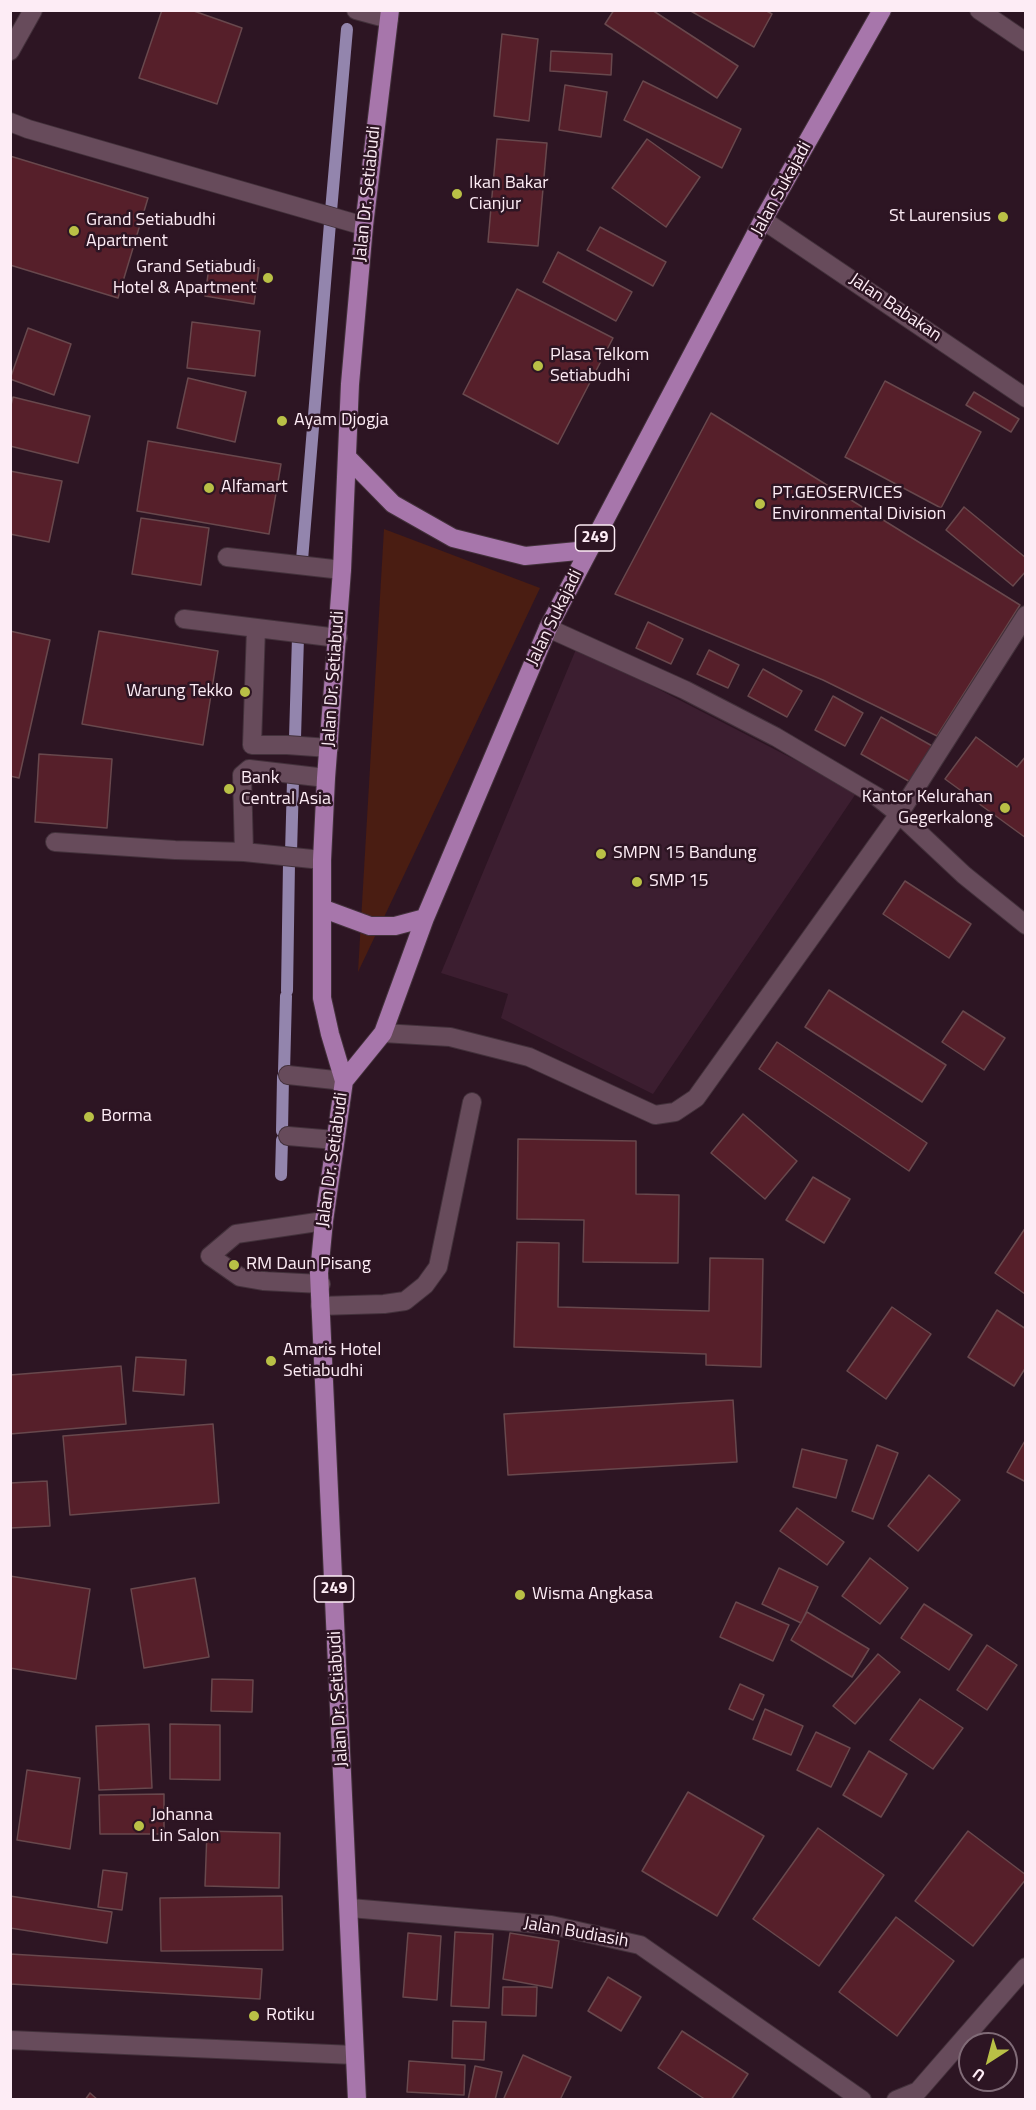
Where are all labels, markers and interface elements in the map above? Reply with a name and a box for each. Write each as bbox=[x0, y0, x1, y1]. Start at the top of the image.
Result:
street label: Jalan Dr. Setiabudi bbox=[350, 125, 386, 263]
street label: Jalan Sukajadi bbox=[747, 138, 817, 240]
place label: Ikan Bakar Cianjur bbox=[469, 173, 549, 216]
marker: Ikan Bakar Cianjur bbox=[450, 187, 464, 201]
place label: St Laurensius bbox=[889, 206, 991, 228]
place label: Grand Setiabudhi Apartment bbox=[86, 210, 216, 252]
marker: St Laurensius bbox=[996, 210, 1010, 224]
marker: Grand Setiabudhi Apartment bbox=[67, 224, 81, 238]
place label: Grand Setiabudi Hotel & Apartment bbox=[113, 257, 256, 300]
street label: Jalan Babakan bbox=[845, 269, 945, 347]
marker: Grand Setiabudi Hotel & Apartment bbox=[261, 271, 275, 285]
place label: Plasa Telkom Setiabudhi bbox=[550, 345, 649, 388]
marker: Plasa Telkom Setiabudhi bbox=[531, 359, 545, 373]
place label: Ayam Djogja bbox=[294, 410, 389, 432]
marker: Ayam Djogja bbox=[275, 414, 289, 428]
place label: Alfamart bbox=[221, 477, 287, 499]
marker: Alfamart bbox=[202, 481, 216, 495]
place label: PT.GEOSERVICES Environmental Division bbox=[772, 483, 946, 526]
marker: PT.GEOSERVICES Environmental Division bbox=[753, 497, 767, 511]
road number: 249 bbox=[576, 525, 614, 551]
street label: Jalan Sukajadi bbox=[522, 566, 588, 670]
street label: Jalan Dr. Setiabudi bbox=[318, 610, 350, 748]
place label: Warung Tekko bbox=[126, 681, 233, 703]
marker: Warung Tekko bbox=[238, 685, 252, 699]
place label: Bank Central Asia bbox=[241, 768, 331, 810]
marker: Bank Central Asia bbox=[222, 782, 236, 796]
place label: Kantor Kelurahan Gegerkalong bbox=[862, 787, 993, 830]
marker: Kantor Kelurahan Gegerkalong bbox=[998, 801, 1012, 815]
place label: SMPN 15 Bandung bbox=[613, 843, 757, 865]
marker: SMPN 15 Bandung bbox=[594, 847, 608, 861]
place label: SMP 15 bbox=[649, 871, 709, 893]
marker: SMP 15 bbox=[630, 875, 644, 889]
street label: Jalan Dr. Setiabudi bbox=[313, 1091, 353, 1229]
place label: Borma bbox=[101, 1106, 152, 1128]
marker: Borma bbox=[82, 1110, 96, 1124]
place label: RM Daun Pisang bbox=[246, 1254, 371, 1276]
marker: RM Daun Pisang bbox=[227, 1258, 241, 1272]
place label: Amaris Hotel Setiabudhi bbox=[283, 1340, 381, 1382]
marker: Amaris Hotel Setiabudhi bbox=[264, 1354, 278, 1368]
road number: 249 bbox=[314, 1576, 354, 1602]
place label: Wisma Angkasa bbox=[532, 1584, 653, 1606]
marker: Wisma Angkasa bbox=[513, 1588, 527, 1602]
street label: Jalan Dr. Setiabudi bbox=[325, 1630, 353, 1768]
place label: Johanna Lin Salon bbox=[151, 1805, 219, 1848]
marker: Johanna Lin Salon bbox=[132, 1819, 146, 1833]
street label: Jalan Budiasih bbox=[522, 1913, 630, 1953]
place label: Rotiku bbox=[266, 2005, 315, 2027]
marker: Rotiku bbox=[247, 2009, 261, 2023]
north arrow bbox=[958, 2032, 1018, 2092]
text: U bbox=[967, 2062, 990, 2088]

